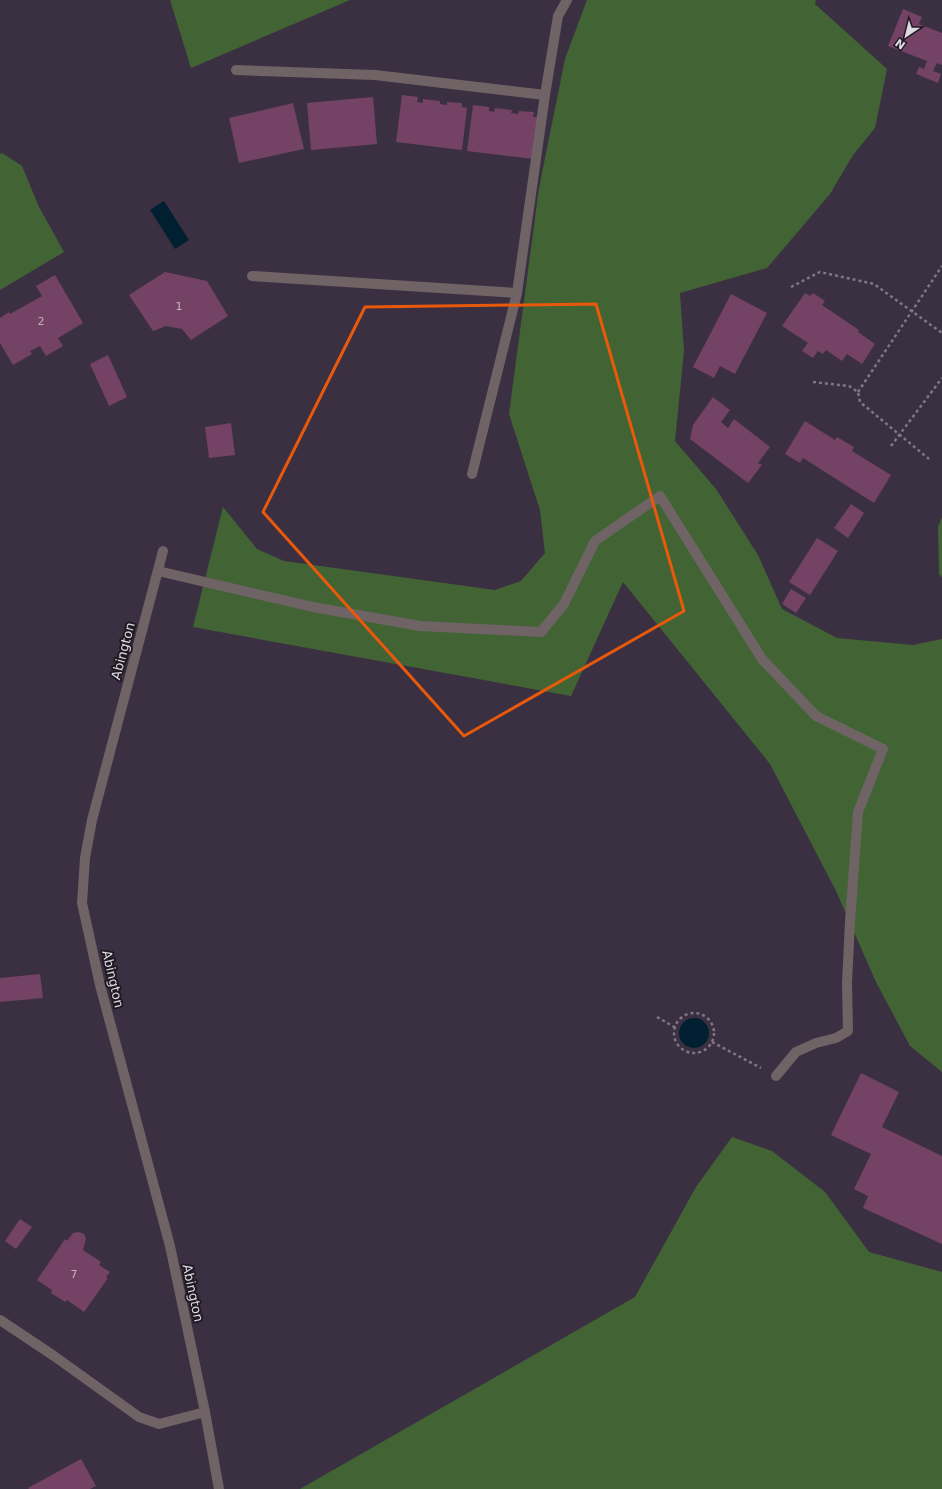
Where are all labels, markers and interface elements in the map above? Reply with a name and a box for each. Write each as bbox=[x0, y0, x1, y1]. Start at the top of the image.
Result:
north arrow bbox=[886, 16, 926, 56]
text: N bbox=[893, 36, 908, 52]
house number: 1 bbox=[176, 300, 183, 313]
house number: 2 bbox=[38, 315, 45, 328]
street label: Abington bbox=[108, 621, 138, 681]
street label: Abington bbox=[99, 949, 127, 1009]
street label: Abington bbox=[180, 1263, 206, 1323]
house number: 7 bbox=[71, 1268, 78, 1281]

